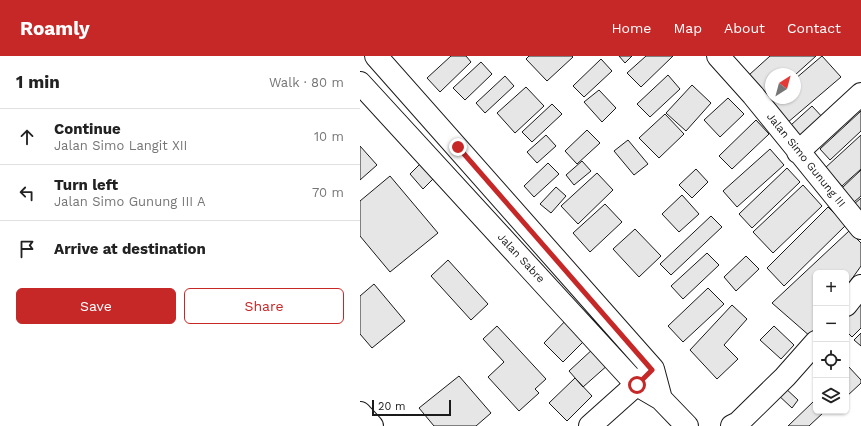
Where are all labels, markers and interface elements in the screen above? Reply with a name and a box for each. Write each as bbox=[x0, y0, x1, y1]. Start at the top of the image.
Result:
text: Roamly bbox=[20, 17, 90, 40]
text: Home bbox=[611, 20, 651, 36]
text: Map bbox=[673, 20, 702, 36]
text: About bbox=[724, 20, 765, 36]
text: Contact bbox=[787, 20, 841, 36]
north arrow bbox=[765, 68, 801, 104]
text: 1 min bbox=[16, 72, 60, 92]
text: Walk · 80 m bbox=[269, 75, 344, 90]
street label: Jalan Simo Gunung III bbox=[764, 110, 848, 210]
text: Continue bbox=[54, 120, 121, 138]
icon: ahead bbox=[16, 126, 38, 148]
text: 10 m bbox=[314, 129, 344, 144]
text: Jalan Simo Langit XII bbox=[54, 138, 187, 153]
route end bbox=[449, 138, 467, 156]
text: Turn left bbox=[54, 176, 118, 194]
icon: left bbox=[16, 182, 38, 204]
text: 70 m bbox=[312, 185, 344, 200]
text: Jalan Simo Gunung III A bbox=[54, 194, 206, 209]
street label: Jalan Sabre bbox=[495, 230, 547, 286]
icon: arrive bbox=[16, 238, 38, 260]
text: Arrive at destination bbox=[54, 240, 206, 258]
map controls bbox=[813, 270, 849, 414]
button: + bbox=[813, 270, 849, 306]
button: Save bbox=[16, 288, 176, 324]
button: Share bbox=[184, 288, 344, 324]
button: − bbox=[813, 306, 849, 342]
button: locate bbox=[813, 342, 849, 378]
route start bbox=[628, 376, 646, 394]
button: layers bbox=[813, 378, 849, 414]
scale bar bbox=[372, 398, 451, 417]
text: 20 m bbox=[378, 400, 406, 413]

